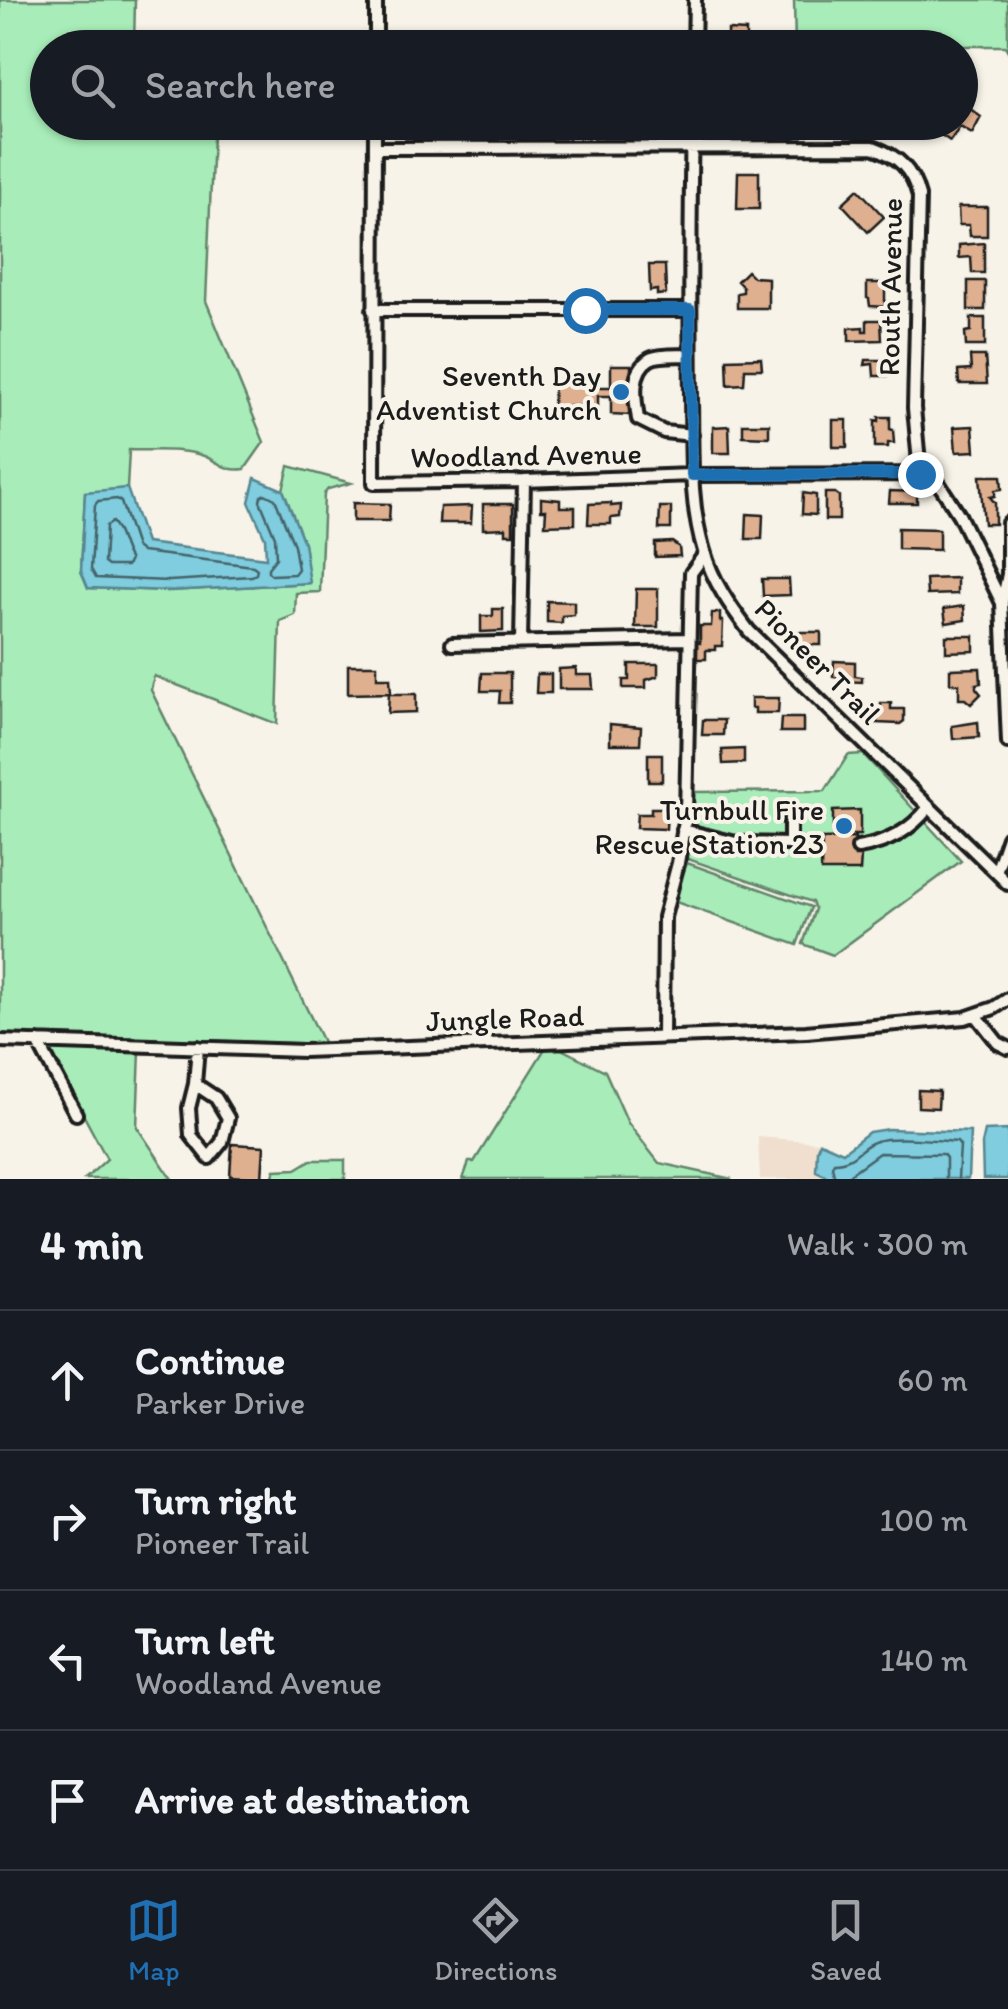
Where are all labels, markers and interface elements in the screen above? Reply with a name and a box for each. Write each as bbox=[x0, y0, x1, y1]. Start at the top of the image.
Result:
search box bbox=[30, 30, 978, 140]
icon: search bbox=[65, 58, 120, 113]
text: Search here bbox=[145, 62, 336, 108]
street label: Routh Avenue bbox=[870, 197, 910, 377]
route start bbox=[563, 288, 609, 334]
place label: Seventh Day Adventist Church bbox=[376, 357, 601, 428]
marker: Seventh Day Adventist Church bbox=[610, 381, 632, 403]
street label: Woodland Avenue bbox=[410, 434, 642, 476]
route end bbox=[898, 452, 944, 498]
street label: Pioneer Trail bbox=[747, 590, 889, 732]
place label: Turnbull Fire Rescue Station 23 bbox=[594, 791, 824, 862]
marker: Turnbull Fire Rescue Station 23 bbox=[833, 815, 855, 837]
street label: Jungle Road bbox=[425, 997, 585, 1039]
text: 4 min bbox=[40, 1219, 143, 1270]
text: Walk · 300 m bbox=[787, 1225, 968, 1263]
text: Continue bbox=[135, 1338, 285, 1384]
icon: ahead bbox=[40, 1353, 95, 1408]
text: 60 m bbox=[897, 1361, 968, 1399]
text: Parker Drive bbox=[135, 1384, 305, 1422]
text: Turn right bbox=[135, 1478, 297, 1524]
icon: right bbox=[40, 1493, 95, 1548]
text: 100 m bbox=[880, 1501, 968, 1539]
text: Pioneer Trail bbox=[135, 1524, 309, 1562]
text: Turn left bbox=[135, 1618, 275, 1664]
icon: left bbox=[40, 1633, 95, 1688]
text: 140 m bbox=[880, 1641, 968, 1679]
text: Woodland Avenue bbox=[135, 1664, 382, 1702]
icon: arrive bbox=[40, 1773, 95, 1828]
text: Arrive at destination bbox=[135, 1777, 470, 1823]
tab: Map bbox=[126, 1893, 181, 1987]
tab: Directions bbox=[434, 1893, 557, 1987]
tab: Saved bbox=[810, 1893, 882, 1987]

